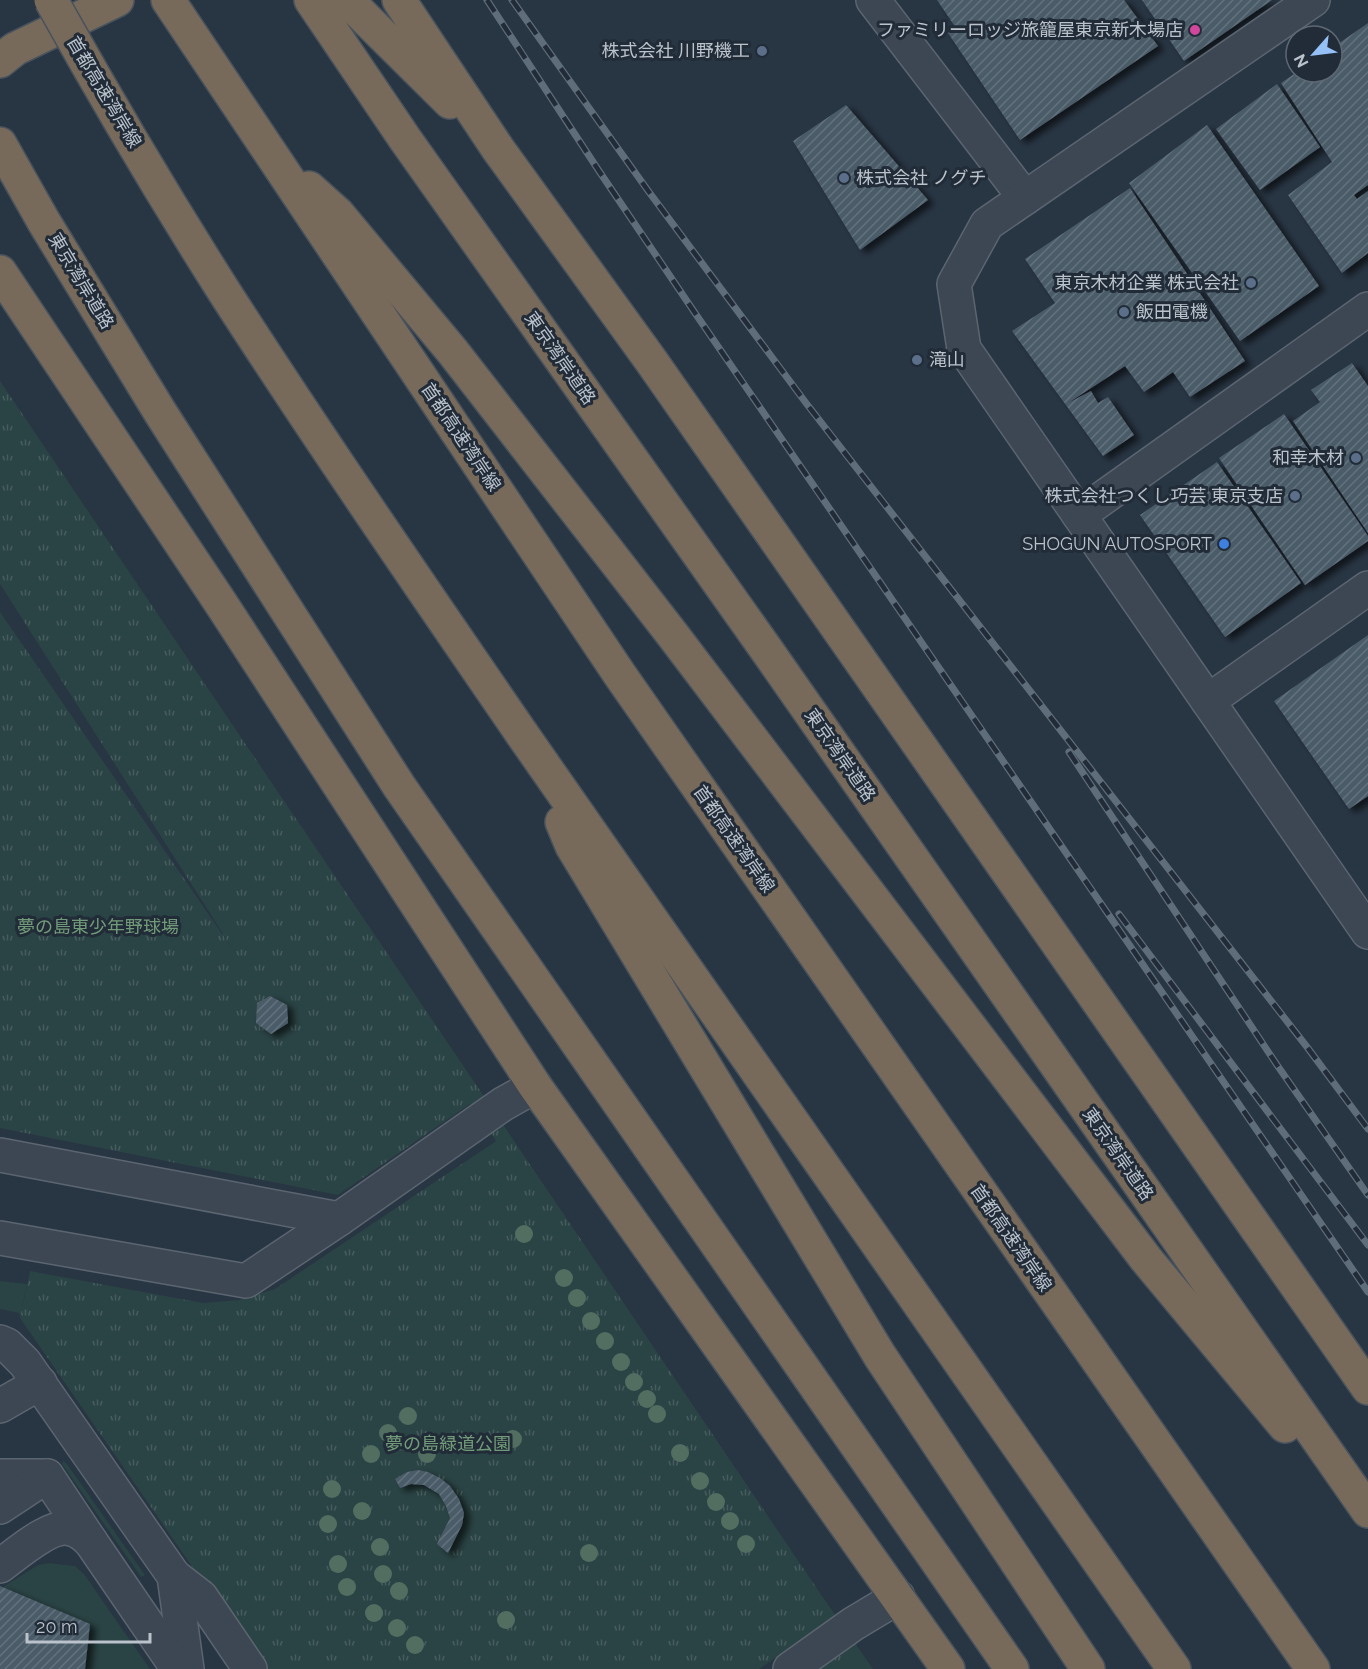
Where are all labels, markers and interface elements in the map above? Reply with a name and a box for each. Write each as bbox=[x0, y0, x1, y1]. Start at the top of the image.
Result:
place label: ファミリーロッジ旅籠屋東京新木場店 bbox=[877, 19, 1183, 40]
marker: ファミリーロッジ旅籠屋東京新木場店 bbox=[1188, 23, 1202, 37]
north arrow bbox=[1284, 24, 1344, 84]
street label: 首都高速湾岸線 bbox=[63, 32, 146, 151]
place label: 株式会社 川野機工 bbox=[601, 40, 750, 61]
marker: 株式会社 川野機工 bbox=[755, 44, 769, 58]
text: N bbox=[1290, 51, 1312, 71]
place label: 株式会社 ノグチ bbox=[856, 167, 987, 188]
marker: 株式会社 ノグチ bbox=[837, 171, 851, 185]
street label: 東京湾岸道路 bbox=[45, 229, 118, 332]
place label: 東京木材企業 株式会社 bbox=[1054, 272, 1239, 293]
marker: 東京木材企業 株式会社 bbox=[1244, 276, 1258, 290]
place label: 飯田電機 bbox=[1136, 301, 1208, 322]
marker: 飯田電機 bbox=[1117, 305, 1131, 319]
street label: 東京湾岸道路 bbox=[521, 307, 600, 408]
place label: 滝山 bbox=[929, 349, 965, 370]
marker: 滝山 bbox=[910, 353, 924, 367]
street label: 首都高速湾岸線 bbox=[417, 379, 505, 495]
place label: 和幸木材 bbox=[1272, 447, 1344, 468]
marker: 和幸木材 bbox=[1349, 451, 1363, 465]
place label: 株式会社つくし巧芸 東京支店 bbox=[1044, 485, 1283, 506]
marker: 株式会社つくし巧芸 東京支店 bbox=[1288, 489, 1302, 503]
place label: SHOGUN AUTOSPORT bbox=[1022, 533, 1212, 554]
marker: SHOGUN AUTOSPORT bbox=[1217, 537, 1231, 551]
street label: 東京湾岸道路 bbox=[801, 704, 880, 805]
street label: 首都高速湾岸線 bbox=[690, 781, 779, 896]
park label: 夢の島東少年野球場 bbox=[17, 916, 179, 937]
street label: 東京湾岸道路 bbox=[1079, 1103, 1158, 1204]
street label: 首都高速湾岸線 bbox=[967, 1180, 1056, 1295]
park label: 夢の島緑道公園 bbox=[385, 1433, 511, 1454]
scale bar bbox=[27, 1606, 150, 1644]
text: 20 m bbox=[36, 1616, 78, 1637]

